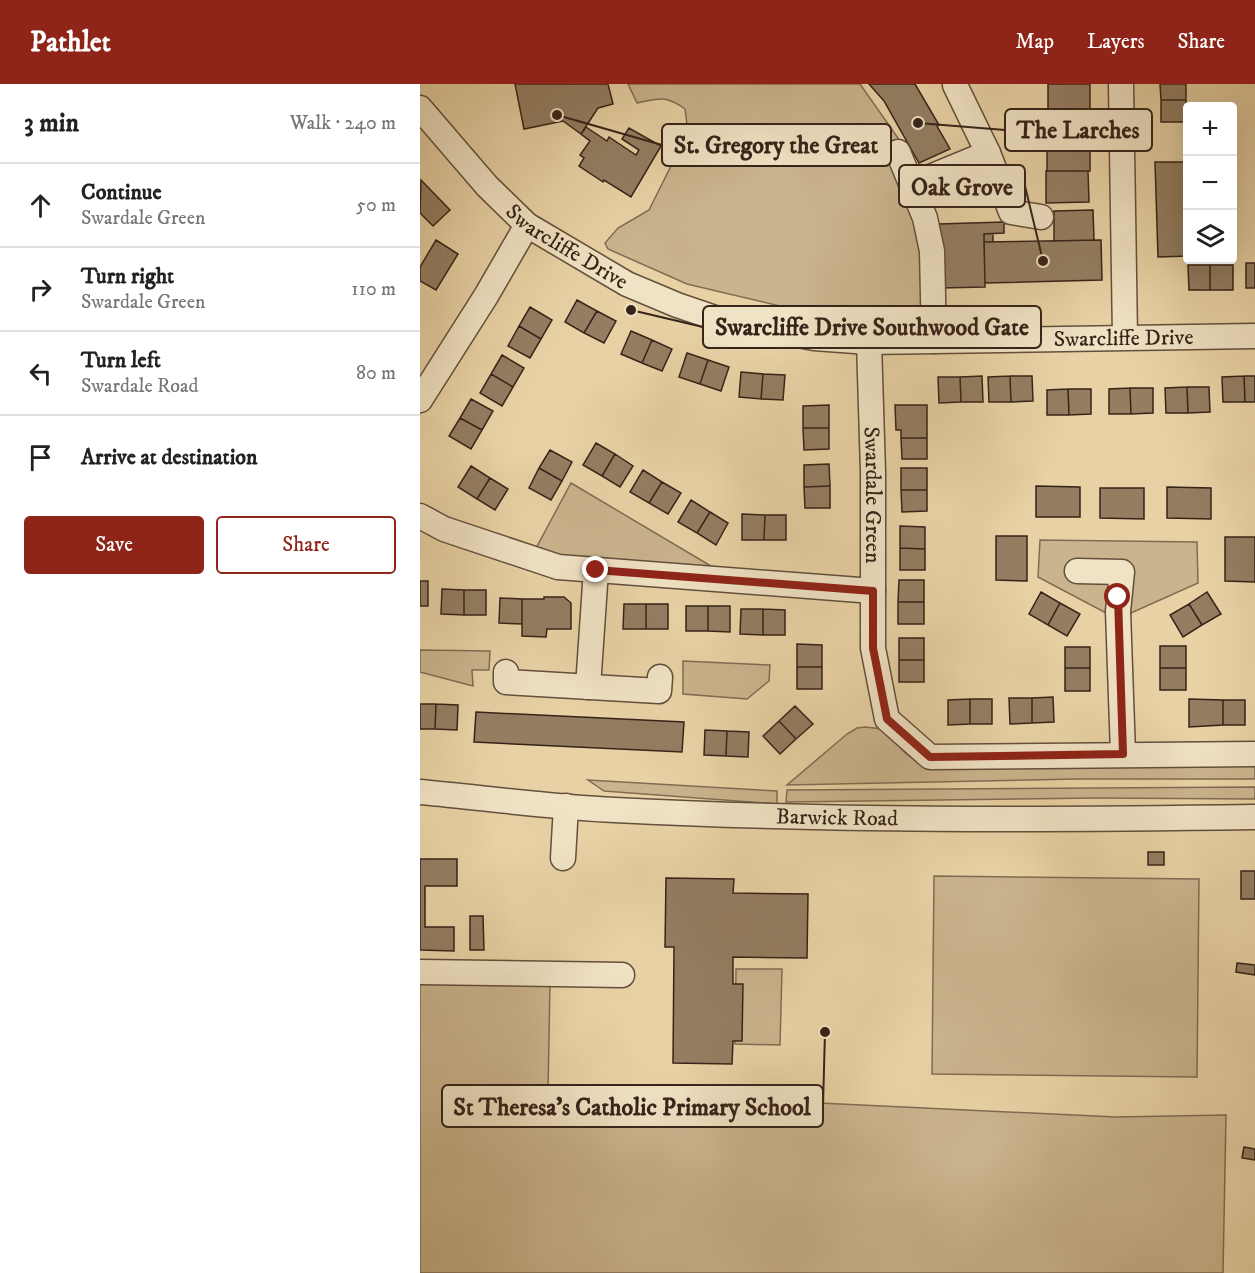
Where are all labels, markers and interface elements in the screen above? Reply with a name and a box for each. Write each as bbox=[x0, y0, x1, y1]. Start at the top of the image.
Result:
text: Pathlet bbox=[30, 25, 111, 60]
text: Map bbox=[1015, 29, 1054, 55]
text: Layers bbox=[1087, 29, 1145, 55]
text: Share bbox=[1178, 29, 1225, 55]
map controls bbox=[1183, 102, 1237, 264]
button: + bbox=[1183, 102, 1237, 156]
text: 3 min bbox=[24, 107, 79, 140]
callout: The Larches bbox=[1005, 109, 1152, 151]
text: Walk · 240 m bbox=[290, 111, 396, 136]
text: The Larches bbox=[1016, 116, 1139, 146]
callout: St. Gregory the Great bbox=[662, 124, 891, 166]
text: St. Gregory the Great bbox=[674, 131, 878, 161]
button: − bbox=[1183, 156, 1237, 210]
callout: Oak Grove bbox=[899, 165, 1025, 207]
text: Oak Grove bbox=[911, 173, 1013, 203]
text: Continue bbox=[81, 179, 162, 206]
icon: ahead bbox=[24, 189, 57, 222]
text: 50 m bbox=[356, 193, 396, 218]
street label: Swarcliffe Drive bbox=[500, 198, 633, 295]
text: Swardale Green bbox=[81, 206, 205, 231]
button: layers bbox=[1183, 210, 1237, 264]
text: Turn right bbox=[81, 263, 174, 290]
icon: right bbox=[24, 273, 57, 306]
text: 110 m bbox=[351, 277, 396, 302]
text: Swardale Green bbox=[81, 290, 205, 315]
callout: Swarcliffe Drive Southwood Gate bbox=[703, 306, 1041, 348]
text: Swarcliffe Drive Southwood Gate bbox=[715, 313, 1029, 343]
street label: Swarcliffe Drive bbox=[1053, 323, 1194, 353]
text: Turn left bbox=[81, 347, 161, 374]
icon: left bbox=[24, 357, 57, 390]
text: 80 m bbox=[356, 361, 396, 386]
text: Swardale Road bbox=[81, 374, 198, 399]
street label: Swardale Green bbox=[858, 426, 887, 564]
icon: arrive bbox=[24, 441, 57, 474]
text: Arrive at destination bbox=[81, 444, 258, 471]
button: Save bbox=[24, 516, 204, 574]
button: Share bbox=[216, 516, 396, 574]
route end bbox=[582, 556, 608, 582]
route start bbox=[1104, 583, 1130, 609]
street label: Barwick Road bbox=[776, 803, 898, 832]
callout: St Theresa's Catholic Primary School bbox=[442, 1085, 823, 1127]
text: St Theresa's Catholic Primary School bbox=[453, 1093, 811, 1123]

